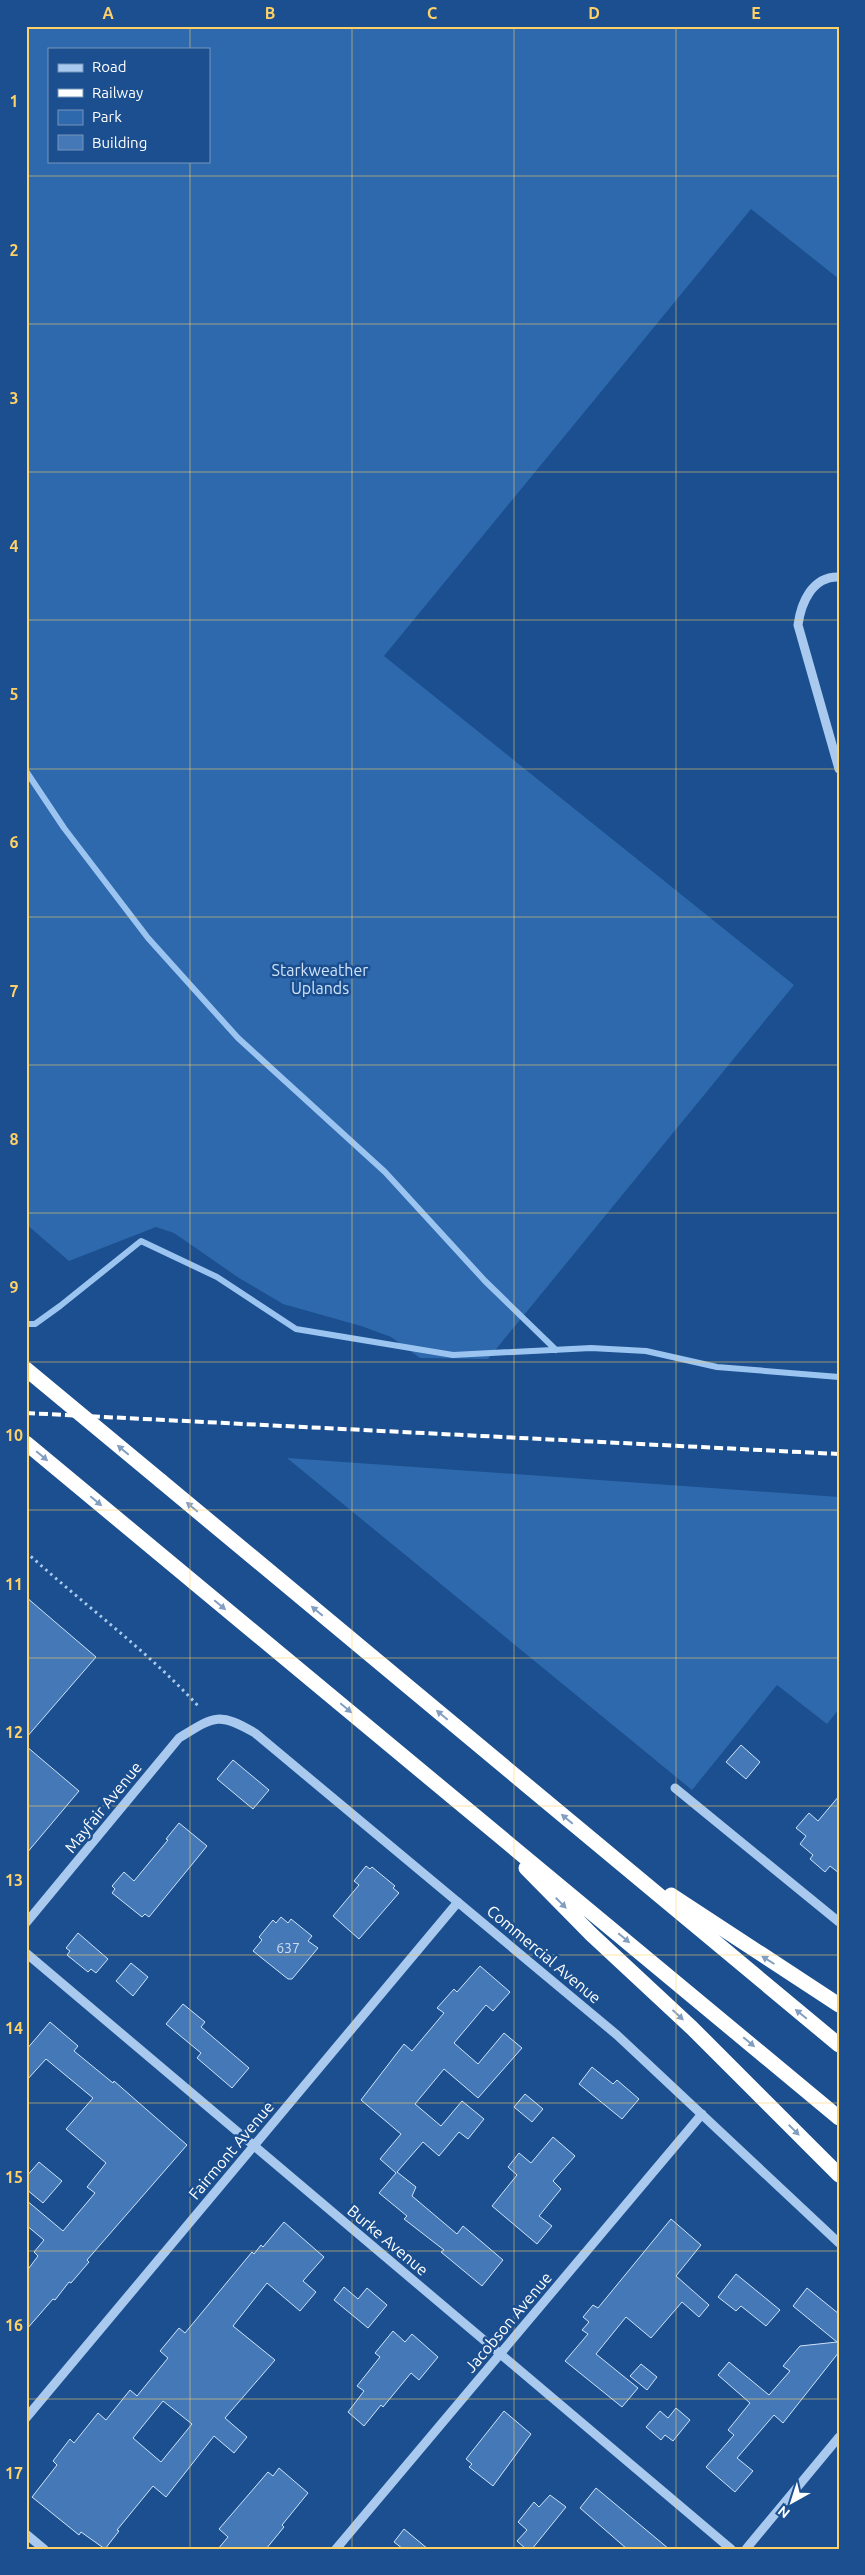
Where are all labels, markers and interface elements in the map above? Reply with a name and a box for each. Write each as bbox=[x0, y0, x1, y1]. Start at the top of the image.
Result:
text: A bbox=[102, 4, 114, 22]
text: B bbox=[265, 4, 275, 22]
text: C bbox=[427, 4, 437, 22]
text: D bbox=[588, 4, 600, 22]
text: E bbox=[751, 4, 761, 22]
legend bbox=[48, 48, 210, 162]
text: Road bbox=[92, 58, 127, 75]
text: Railway bbox=[92, 84, 143, 101]
text: 1 bbox=[9, 92, 19, 110]
text: Park bbox=[92, 108, 122, 125]
text: Building bbox=[92, 134, 147, 151]
text: 2 bbox=[9, 241, 19, 259]
text: 3 bbox=[9, 389, 19, 407]
text: 4 bbox=[9, 537, 19, 555]
text: 5 bbox=[9, 685, 19, 703]
text: 6 bbox=[9, 833, 19, 851]
park label: Starkweather Uplands bbox=[272, 961, 368, 997]
text: 7 bbox=[9, 982, 19, 1000]
text: 8 bbox=[9, 1130, 19, 1148]
text: 9 bbox=[9, 1278, 19, 1296]
text: 10 bbox=[5, 1426, 23, 1444]
one-way arrow bbox=[117, 1444, 130, 1455]
one-way arrow bbox=[35, 1451, 48, 1462]
one-way arrow bbox=[89, 1495, 101, 1507]
one-way arrow bbox=[186, 1502, 199, 1513]
text: 11 bbox=[5, 1575, 23, 1593]
one-way arrow bbox=[213, 1600, 226, 1611]
one-way arrow bbox=[311, 1606, 324, 1617]
one-way arrow bbox=[339, 1703, 352, 1714]
one-way arrow bbox=[436, 1710, 449, 1721]
text: 12 bbox=[5, 1723, 23, 1741]
street label: Mayfair Avenue bbox=[61, 1758, 145, 1856]
one-way arrow bbox=[560, 1814, 573, 1825]
text: 13 bbox=[5, 1871, 23, 1889]
one-way arrow bbox=[554, 1897, 566, 1909]
street label: Commercial Avenue bbox=[483, 1901, 605, 2007]
one-way arrow bbox=[617, 1932, 630, 1943]
house number: 637 bbox=[276, 1940, 300, 1956]
one-way arrow bbox=[762, 1956, 775, 1965]
one-way arrow bbox=[672, 2009, 684, 2021]
one-way arrow bbox=[795, 2009, 808, 2020]
text: 14 bbox=[5, 2019, 23, 2037]
one-way arrow bbox=[742, 2036, 755, 2047]
street label: Fairmont Avenue bbox=[185, 2097, 277, 2203]
one-way arrow bbox=[788, 2123, 800, 2135]
text: 15 bbox=[5, 2168, 23, 2186]
street label: Burke Avenue bbox=[344, 2201, 432, 2279]
street label: Jacobson Avenue bbox=[461, 2268, 555, 2376]
text: 16 bbox=[5, 2316, 23, 2334]
text: 17 bbox=[5, 2464, 23, 2482]
north arrow bbox=[768, 2478, 818, 2528]
text: N bbox=[775, 2503, 793, 2522]

